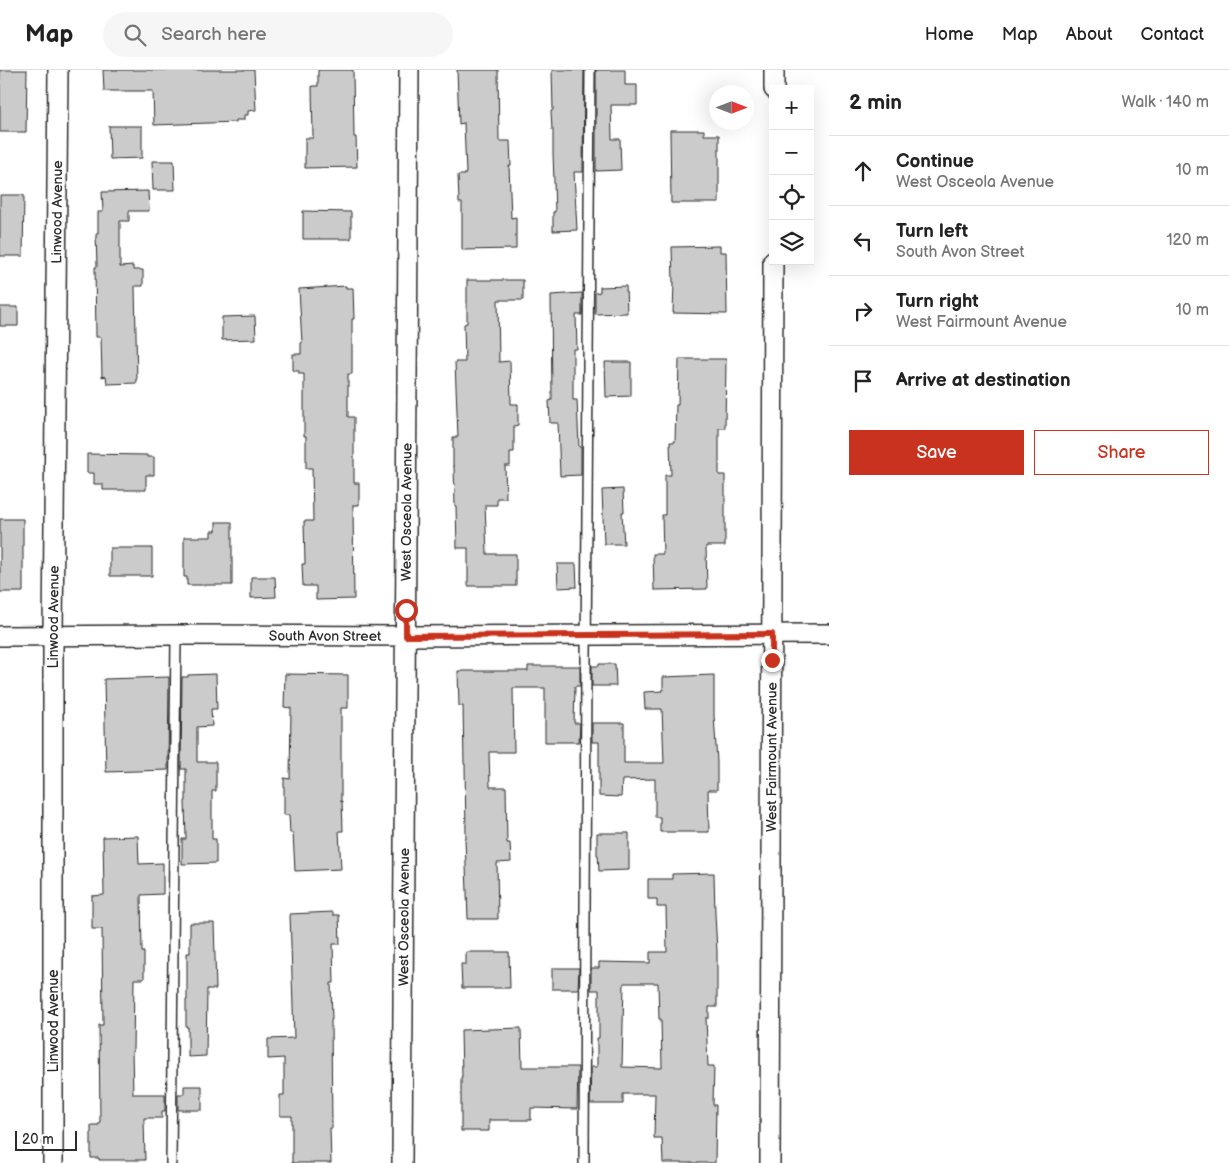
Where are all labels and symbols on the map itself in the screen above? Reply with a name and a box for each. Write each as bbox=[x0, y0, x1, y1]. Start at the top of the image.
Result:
north arrow bbox=[709, 85, 754, 130]
street label: Linwood Avenue bbox=[48, 160, 66, 264]
street label: West Osceola Avenue bbox=[398, 443, 416, 581]
street label: Linwood Avenue bbox=[45, 565, 63, 669]
route start bbox=[395, 599, 418, 622]
street label: South Avon Street bbox=[269, 627, 382, 645]
route end bbox=[761, 649, 784, 672]
street label: West Fairmount Avenue bbox=[763, 682, 781, 832]
street label: West Osceola Avenue bbox=[395, 848, 413, 986]
street label: Linwood Avenue bbox=[45, 969, 62, 1073]
scale bar bbox=[15, 1128, 78, 1151]

